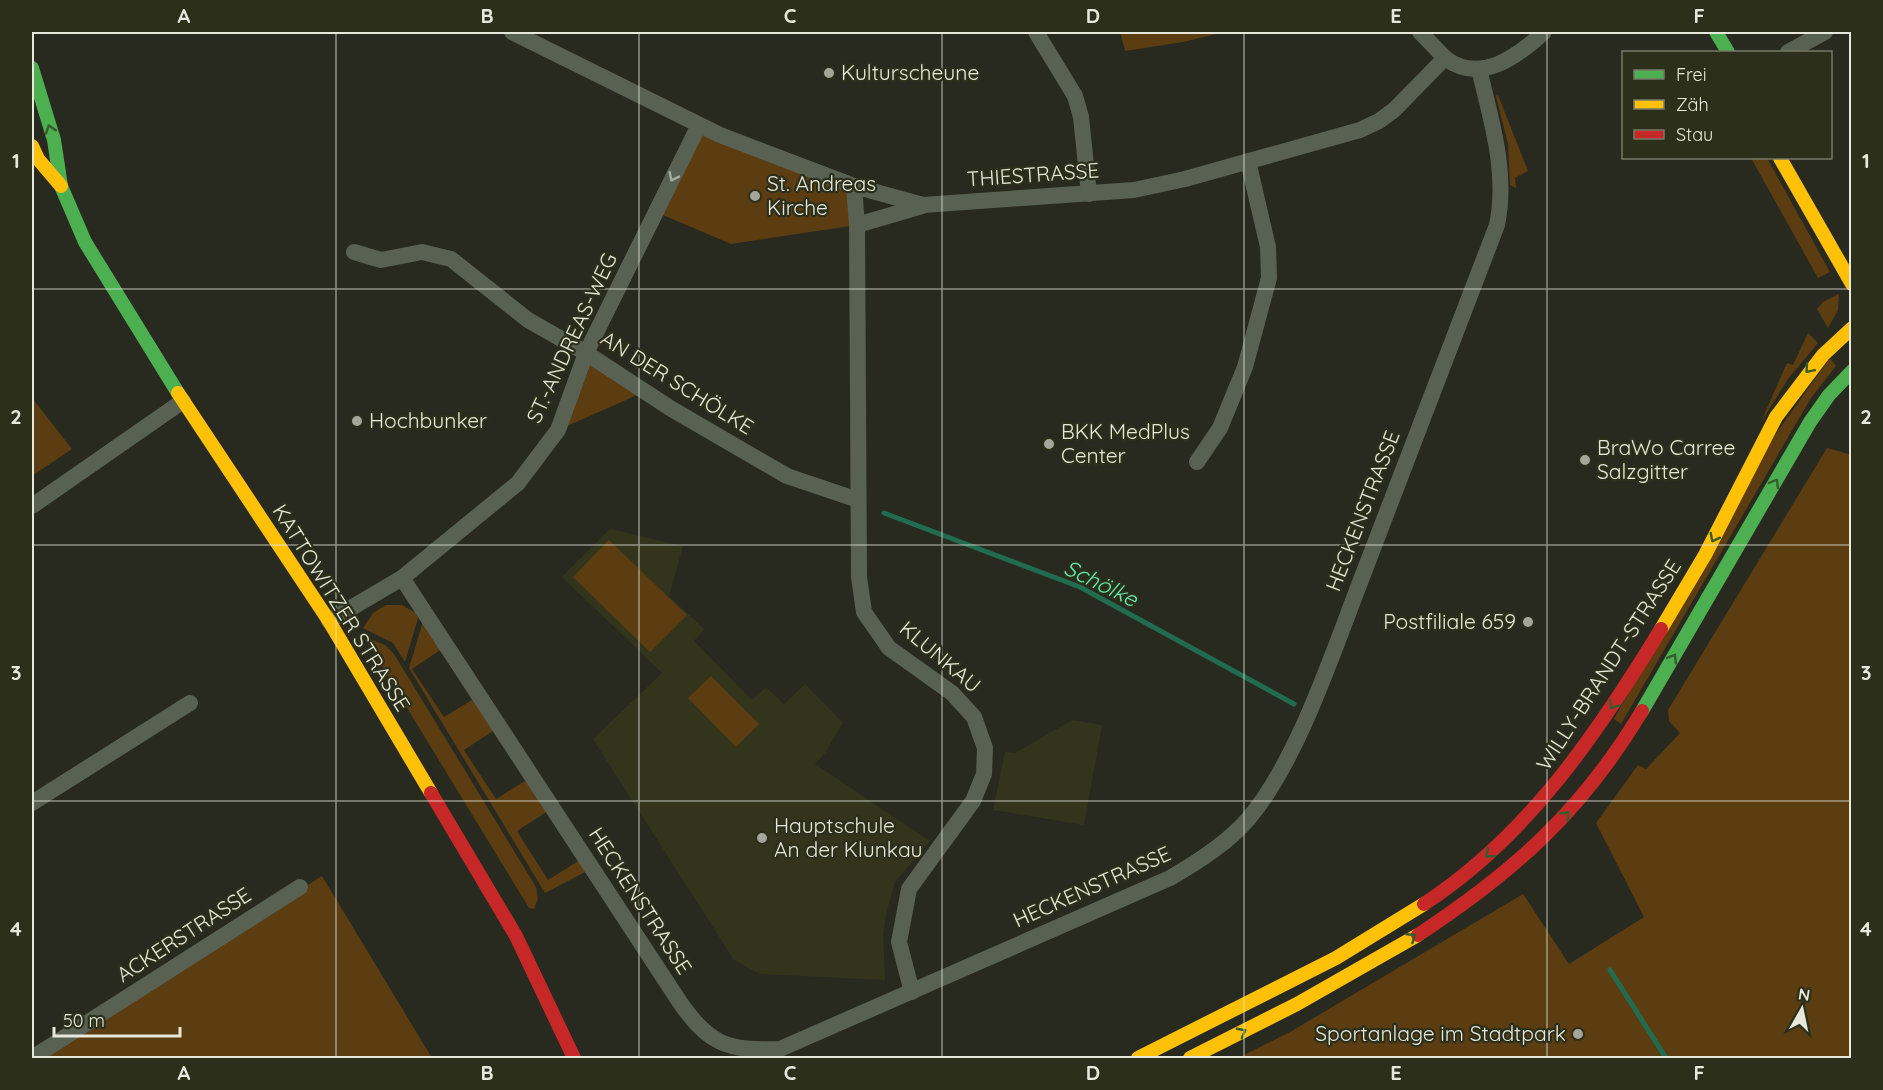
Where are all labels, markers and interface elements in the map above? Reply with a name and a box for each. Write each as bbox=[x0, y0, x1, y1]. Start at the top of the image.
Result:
text: A bbox=[178, 3, 191, 28]
text: B bbox=[480, 3, 494, 28]
text: C bbox=[784, 3, 797, 28]
text: D bbox=[1086, 3, 1100, 28]
text: E bbox=[1390, 3, 1402, 28]
text: F bbox=[1693, 3, 1705, 28]
legend bbox=[1622, 51, 1832, 159]
place label: Kulturscheune bbox=[841, 59, 979, 85]
text: Frei bbox=[1676, 63, 1707, 86]
marker: Kulturscheune bbox=[822, 66, 836, 80]
text: Zäh bbox=[1676, 93, 1709, 116]
text: Stau bbox=[1676, 123, 1713, 146]
one-way arrow bbox=[45, 124, 58, 135]
text: 1 bbox=[12, 148, 20, 173]
text: 1 bbox=[1862, 148, 1870, 173]
street label: THIESTRASSE bbox=[966, 156, 1100, 192]
place label: St. Andreas Kirche bbox=[767, 170, 876, 220]
one-way arrow bbox=[669, 171, 680, 182]
marker: St. Andreas Kirche bbox=[748, 189, 762, 203]
street label: ST.-ANDREAS-WEG bbox=[520, 248, 622, 427]
street label: AN DER SCHÖLKE bbox=[596, 325, 759, 440]
one-way arrow bbox=[1806, 362, 1817, 373]
text: 2 bbox=[10, 404, 22, 429]
text: 2 bbox=[1860, 404, 1872, 429]
place label: Hochbunker bbox=[369, 407, 487, 433]
marker: Hochbunker bbox=[350, 414, 364, 428]
place label: BKK MedPlus Center bbox=[1061, 418, 1190, 468]
street label: HECKENSTRASSE bbox=[1319, 427, 1405, 595]
place label: BraWo Carree Salzgitter bbox=[1597, 434, 1735, 484]
marker: BKK MedPlus Center bbox=[1042, 437, 1056, 451]
marker: BraWo Carree Salzgitter bbox=[1578, 453, 1592, 467]
one-way arrow bbox=[1768, 479, 1779, 489]
street label: KATTOWITZER STRASSE bbox=[267, 499, 416, 716]
one-way arrow bbox=[1710, 532, 1722, 543]
water label: Schölke bbox=[1060, 553, 1144, 613]
street label: WILLY-BRANDT-STRASSE bbox=[1530, 554, 1686, 775]
place label: Postfiliale 659 bbox=[1383, 608, 1516, 634]
street label: KLUNKAU bbox=[895, 615, 986, 698]
marker: Postfiliale 659 bbox=[1521, 615, 1535, 629]
one-way arrow bbox=[1666, 654, 1678, 664]
text: 3 bbox=[11, 660, 21, 685]
text: 3 bbox=[1861, 660, 1871, 685]
one-way arrow bbox=[1609, 698, 1620, 709]
one-way arrow bbox=[1559, 811, 1570, 822]
place label: Hauptschule An der Klunkau bbox=[774, 812, 922, 862]
street label: HECKENSTRASSE bbox=[584, 822, 698, 979]
marker: Hauptschule An der Klunkau bbox=[755, 831, 769, 845]
street label: HECKENSTRASSE bbox=[1009, 840, 1174, 933]
one-way arrow bbox=[1485, 847, 1496, 858]
street label: ACKERSTRASSE bbox=[111, 881, 256, 987]
text: 4 bbox=[10, 916, 22, 941]
text: 4 bbox=[1860, 916, 1872, 941]
one-way arrow bbox=[1406, 933, 1417, 944]
north arrow bbox=[1772, 979, 1832, 1039]
text: N bbox=[1797, 983, 1812, 1005]
scale bar bbox=[54, 1000, 180, 1038]
text: 50 m bbox=[63, 1009, 105, 1032]
place label: Sportanlage im Stadtpark bbox=[1315, 1020, 1566, 1046]
marker: Sportanlage im Stadtpark bbox=[1571, 1027, 1585, 1041]
one-way arrow bbox=[1236, 1028, 1247, 1039]
text: A bbox=[178, 1060, 191, 1085]
text: B bbox=[480, 1060, 494, 1085]
text: C bbox=[784, 1060, 797, 1085]
text: D bbox=[1086, 1060, 1100, 1085]
text: E bbox=[1390, 1060, 1402, 1085]
text: F bbox=[1693, 1060, 1705, 1085]

